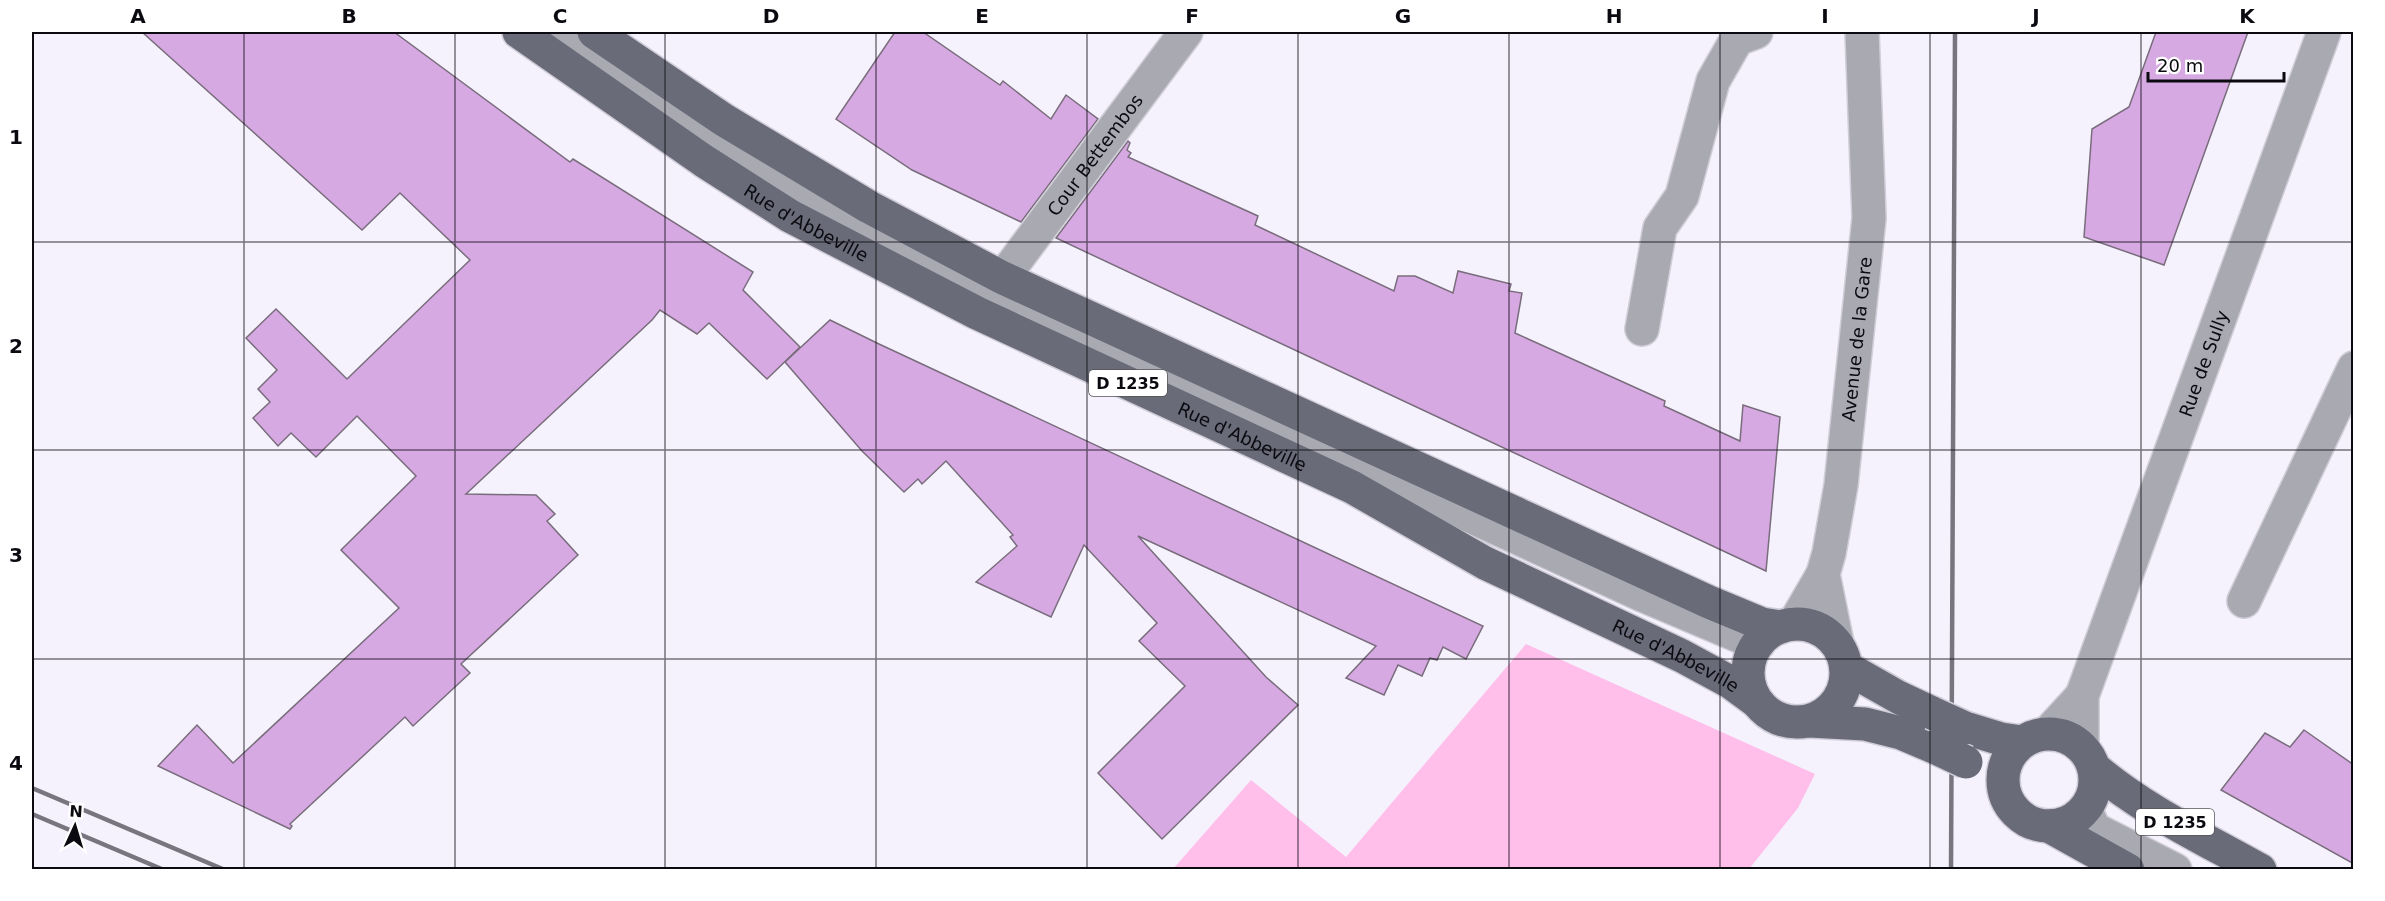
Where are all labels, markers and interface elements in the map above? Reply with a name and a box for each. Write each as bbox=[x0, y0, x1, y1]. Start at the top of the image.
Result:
text: A bbox=[130, 4, 146, 28]
text: B bbox=[341, 4, 357, 28]
text: C bbox=[553, 4, 567, 28]
text: D bbox=[763, 4, 779, 28]
text: E bbox=[975, 4, 989, 28]
text: F bbox=[1185, 4, 1199, 28]
text: G bbox=[1395, 4, 1411, 28]
text: H bbox=[1606, 4, 1622, 28]
text: I bbox=[1821, 4, 1829, 28]
text: J bbox=[2030, 4, 2040, 28]
text: K bbox=[2239, 4, 2256, 28]
scale bar bbox=[2148, 45, 2284, 83]
text: 20 m bbox=[2157, 55, 2203, 76]
street label: Cour Bettembos bbox=[1042, 90, 1147, 220]
text: 1 bbox=[9, 125, 23, 149]
street label: Rue d'Abbeville bbox=[740, 179, 872, 265]
street label: Avenue de la Gare bbox=[1837, 256, 1875, 423]
street label: Rue de Sully bbox=[2174, 307, 2232, 419]
text: 2 bbox=[9, 334, 23, 358]
road number: D 1235 bbox=[1089, 370, 1167, 396]
street label: Rue d'Abbeville bbox=[1175, 397, 1310, 475]
text: 3 bbox=[9, 543, 23, 567]
street label: Rue d'Abbeville bbox=[1609, 614, 1744, 696]
text: 4 bbox=[9, 751, 23, 775]
north arrow bbox=[45, 796, 105, 856]
text: N bbox=[69, 802, 83, 821]
road number: D 1235 bbox=[2136, 809, 2214, 835]

